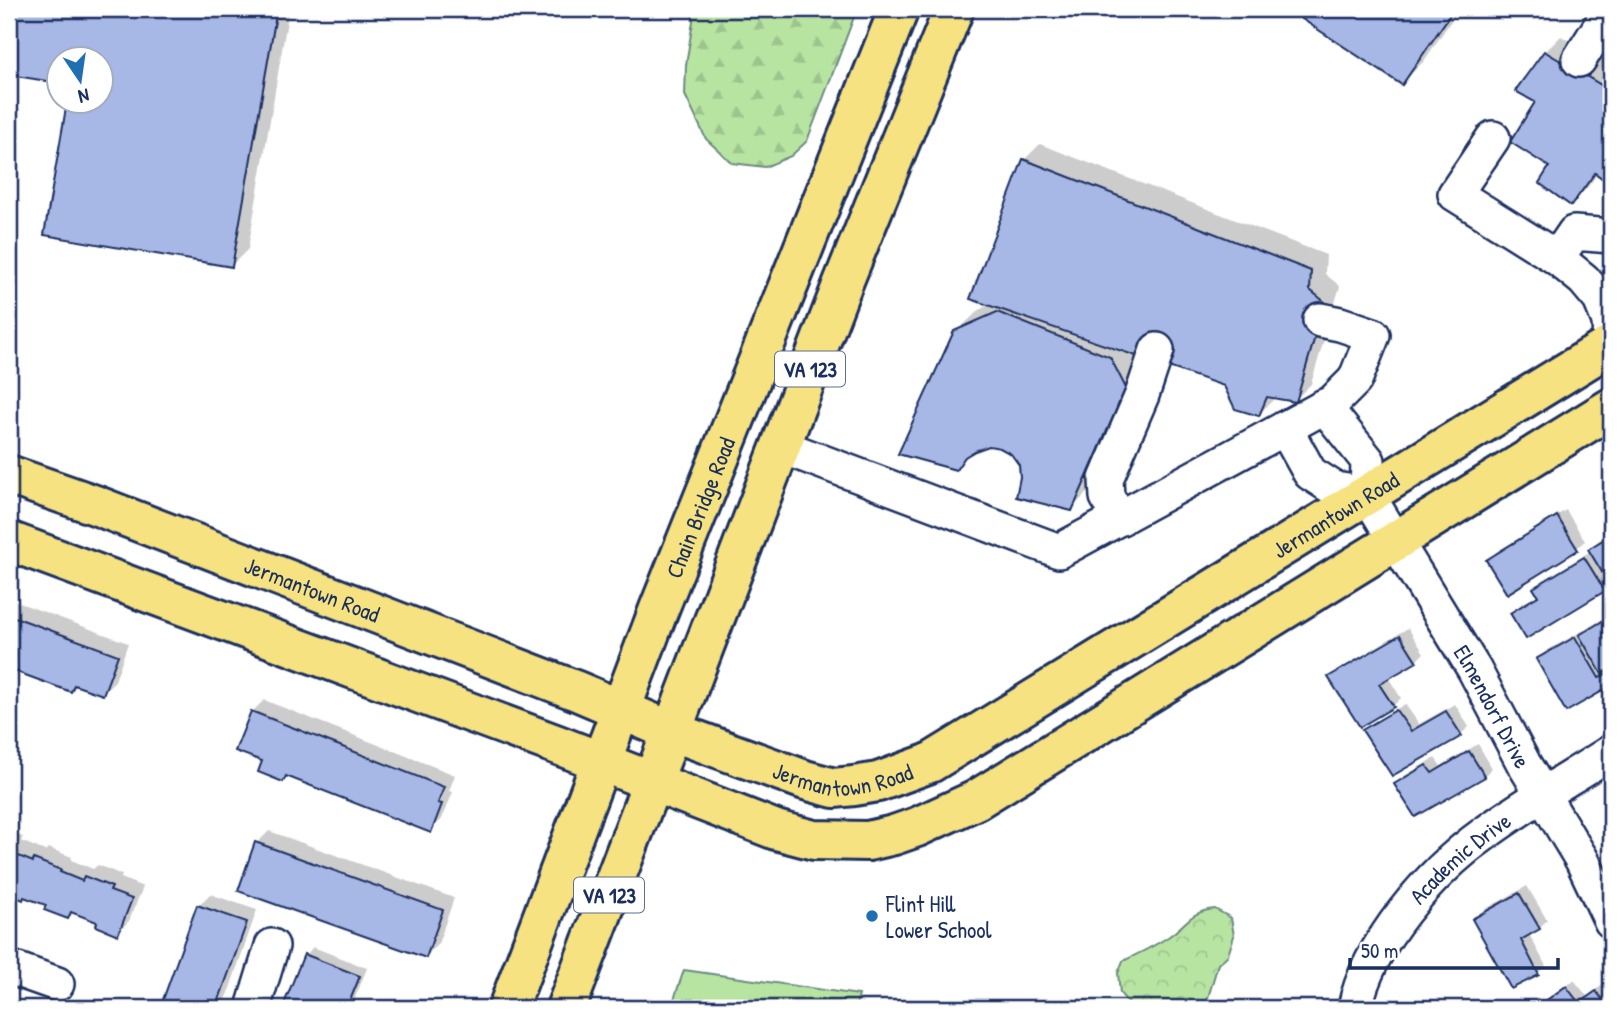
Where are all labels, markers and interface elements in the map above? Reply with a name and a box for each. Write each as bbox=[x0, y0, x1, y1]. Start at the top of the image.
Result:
north arrow bbox=[46, 46, 116, 116]
text: N bbox=[76, 83, 92, 110]
road number: VA 123 bbox=[775, 352, 845, 386]
street label: Chain Bridge Road bbox=[658, 432, 742, 583]
street label: Jermantown Road bbox=[1266, 464, 1404, 565]
street label: Jermantown Road bbox=[240, 549, 385, 629]
street label: Elmendorf Drive bbox=[1447, 639, 1539, 773]
street label: Jermantown Road bbox=[769, 754, 917, 804]
street label: Academic Drive bbox=[1402, 804, 1516, 910]
road number: VA 123 bbox=[574, 878, 644, 912]
place label: Flint Hill Lower School bbox=[885, 888, 992, 945]
marker: Flint Hill Lower School bbox=[864, 908, 880, 924]
scale bar bbox=[1350, 926, 1559, 970]
text: 50 m bbox=[1361, 936, 1398, 965]

